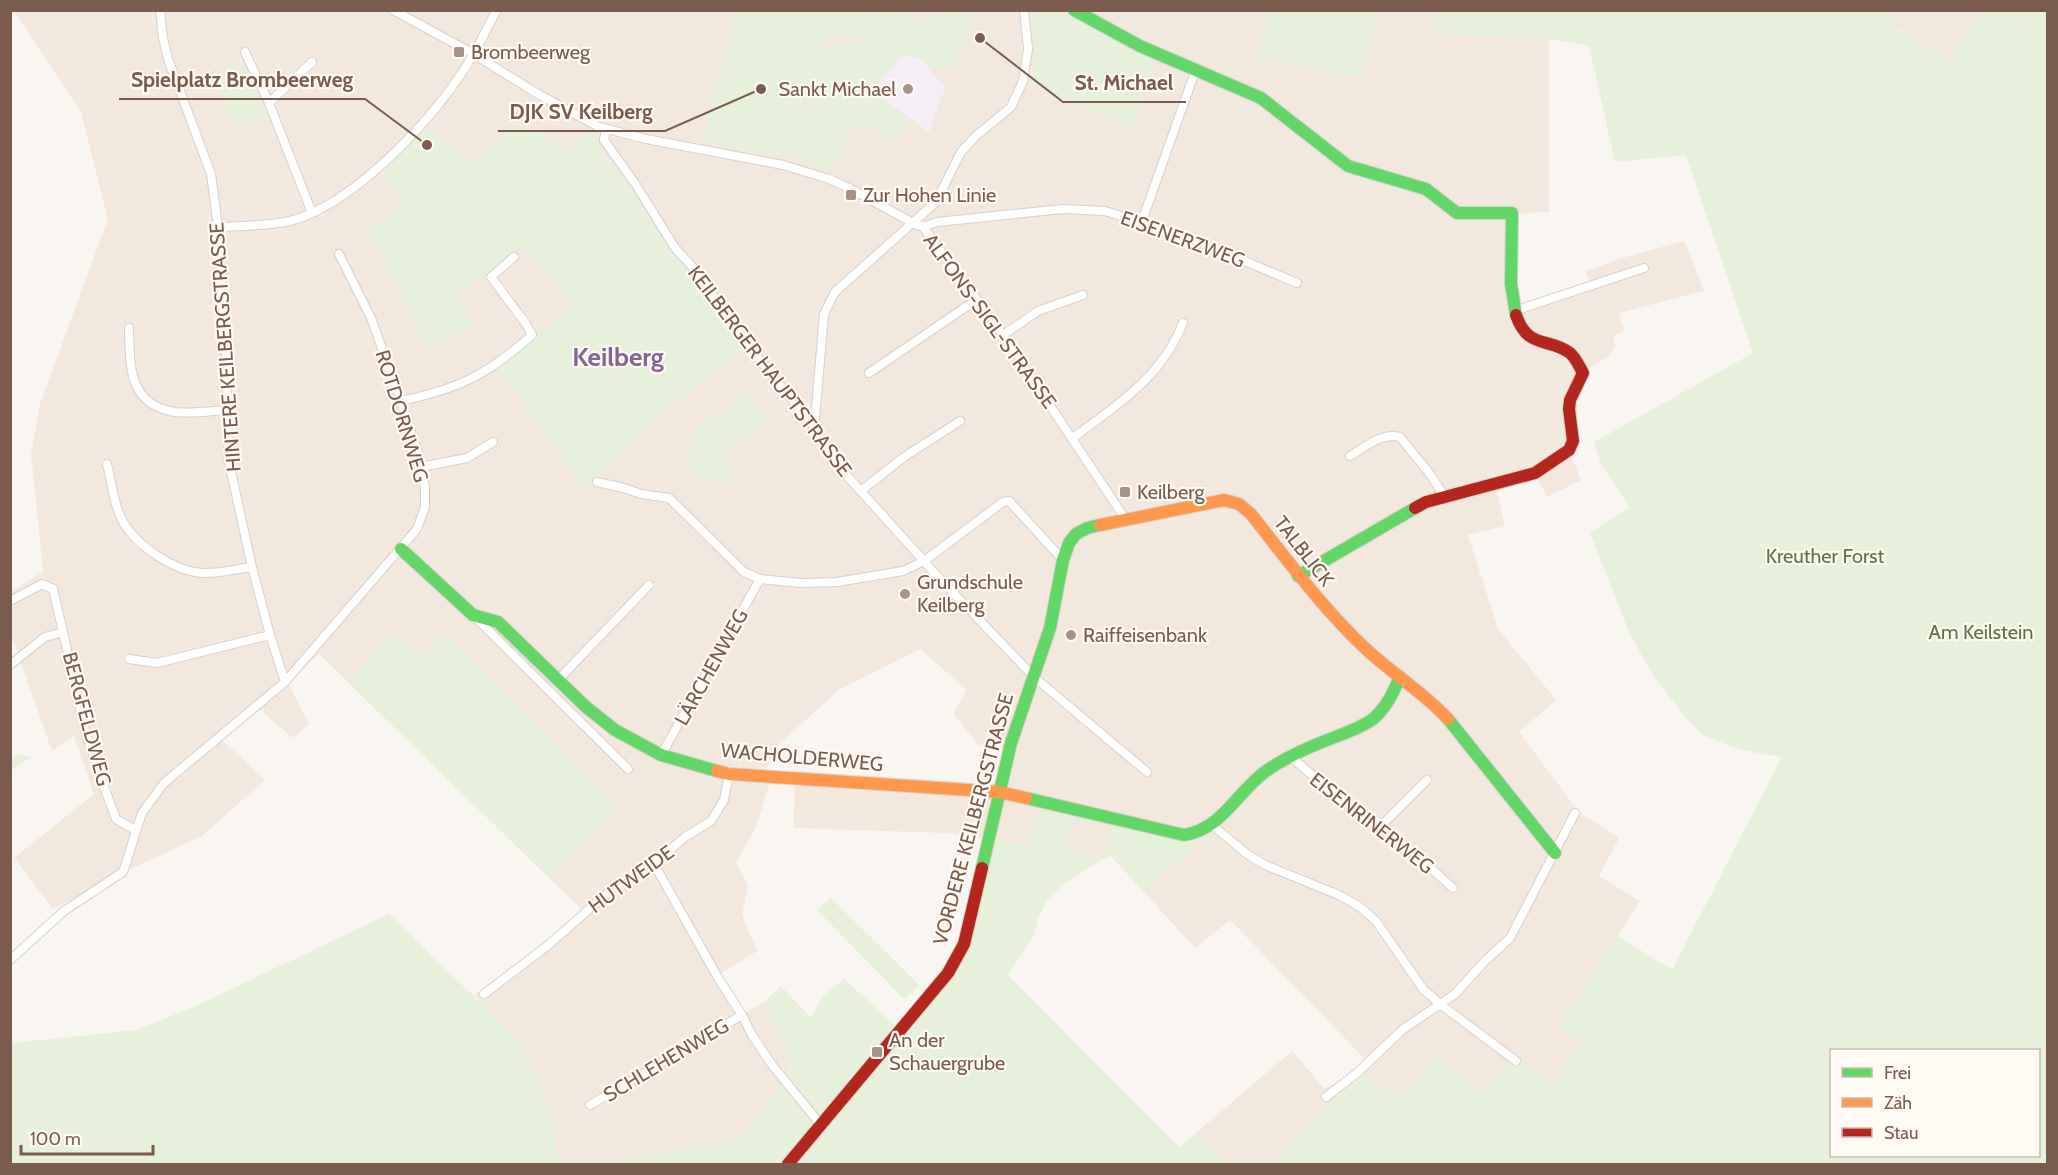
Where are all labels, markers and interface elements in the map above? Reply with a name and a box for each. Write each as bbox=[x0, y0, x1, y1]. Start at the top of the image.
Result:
place label: Brombeerweg bbox=[471, 40, 591, 64]
marker: Brombeerweg bbox=[452, 45, 466, 59]
callout: Spielplatz Brombeerweg bbox=[119, 60, 365, 99]
callout: St. Michael bbox=[1063, 63, 1186, 102]
text: Spielplatz Brombeerweg bbox=[131, 67, 354, 92]
text: St. Michael bbox=[1075, 70, 1174, 95]
place label: Sankt Michael bbox=[779, 77, 896, 101]
marker: Sankt Michael bbox=[901, 82, 915, 96]
callout: DJK SV Keilberg bbox=[498, 92, 665, 131]
text: DJK SV Keilberg bbox=[510, 99, 653, 124]
place label: Zur Hohen Linie bbox=[863, 183, 996, 207]
marker: Zur Hohen Linie bbox=[844, 188, 858, 202]
street label: EISENERZWEG bbox=[1118, 205, 1248, 273]
street label: HINTERE KEILBERGSTRASSE bbox=[204, 222, 246, 472]
street label: ALFONS-SIGL-STRASSE bbox=[918, 229, 1062, 413]
street label: KEILBERGER HAUPTSTRASSE bbox=[683, 261, 857, 481]
district label: Keilberg bbox=[572, 341, 664, 373]
street label: ROTDORNWEG bbox=[371, 347, 433, 485]
place label: Keilberg bbox=[1137, 480, 1205, 504]
marker: Keilberg bbox=[1118, 485, 1132, 499]
street label: TALBLICK bbox=[1269, 511, 1339, 591]
park label: Kreuther Forst bbox=[1766, 544, 1885, 568]
place label: Grundschule Keilberg bbox=[917, 570, 1023, 617]
marker: Grundschule Keilberg bbox=[898, 587, 912, 601]
street label: LÄRCHENWEG bbox=[669, 605, 753, 729]
park label: Am Keilstein bbox=[1929, 620, 2033, 644]
place label: Raiffeisenbank bbox=[1083, 623, 1207, 647]
marker: Raiffeisenbank bbox=[1064, 628, 1078, 642]
street label: BERGFELDWEG bbox=[58, 649, 116, 789]
street label: VORDERE KEILBERGSTRASSE bbox=[928, 690, 1018, 948]
street label: WACHOLDERWEG bbox=[720, 738, 884, 776]
street label: EISENRINERWEG bbox=[1305, 767, 1439, 879]
street label: HUTWEIDE bbox=[584, 840, 678, 918]
street label: SCHLEHENWEG bbox=[599, 1013, 733, 1107]
place label: An der Schauergrube bbox=[889, 1028, 1005, 1075]
marker: An der Schauergrube bbox=[870, 1045, 884, 1059]
legend bbox=[1830, 1049, 2040, 1157]
text: Frei bbox=[1884, 1062, 1911, 1084]
text: Zäh bbox=[1884, 1092, 1912, 1114]
scale bar bbox=[21, 1118, 153, 1156]
text: Stau bbox=[1884, 1122, 1918, 1144]
text: 100 m bbox=[30, 1128, 81, 1150]

